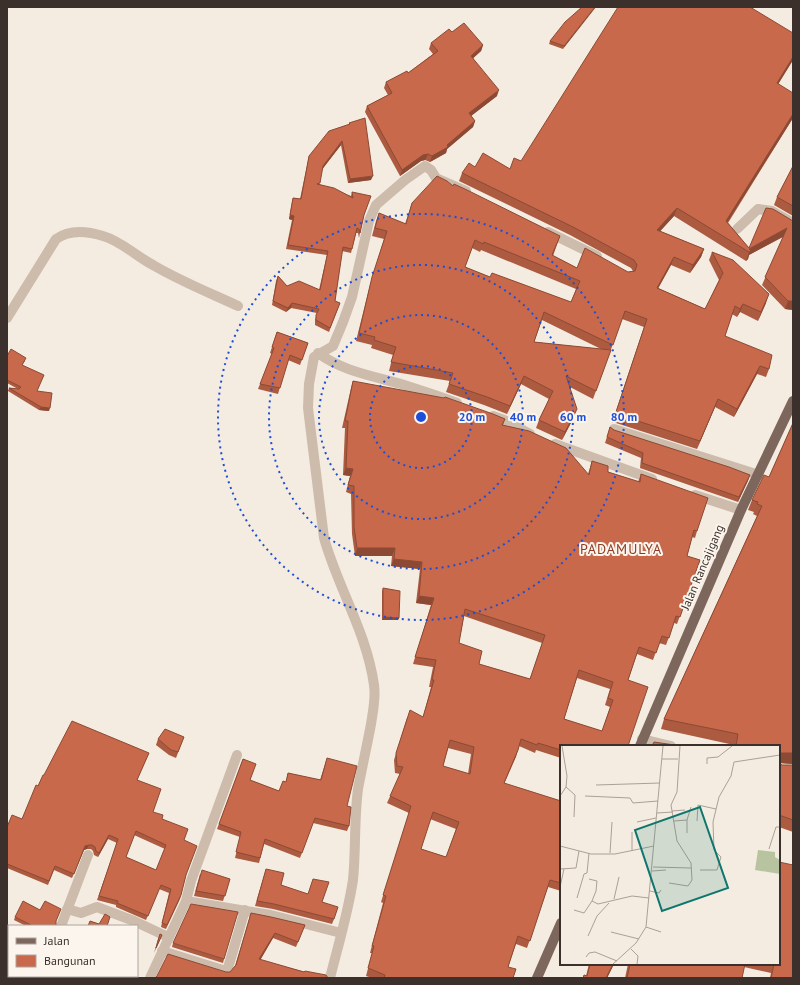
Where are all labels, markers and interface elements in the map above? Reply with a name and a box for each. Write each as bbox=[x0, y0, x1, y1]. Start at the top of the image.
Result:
text: 20 m bbox=[459, 409, 485, 424]
text: 40 m bbox=[510, 409, 536, 424]
text: 60 m bbox=[560, 409, 586, 424]
text: 80 m bbox=[611, 409, 637, 424]
centre of rings bbox=[414, 410, 428, 424]
street label: Jalan Rancajigang bbox=[677, 522, 727, 613]
district label: PADAMULYA bbox=[580, 540, 662, 558]
inset map bbox=[560, 745, 780, 965]
legend bbox=[8, 925, 138, 977]
text: Jalan bbox=[43, 933, 69, 948]
text: Bangunan bbox=[44, 953, 96, 968]

